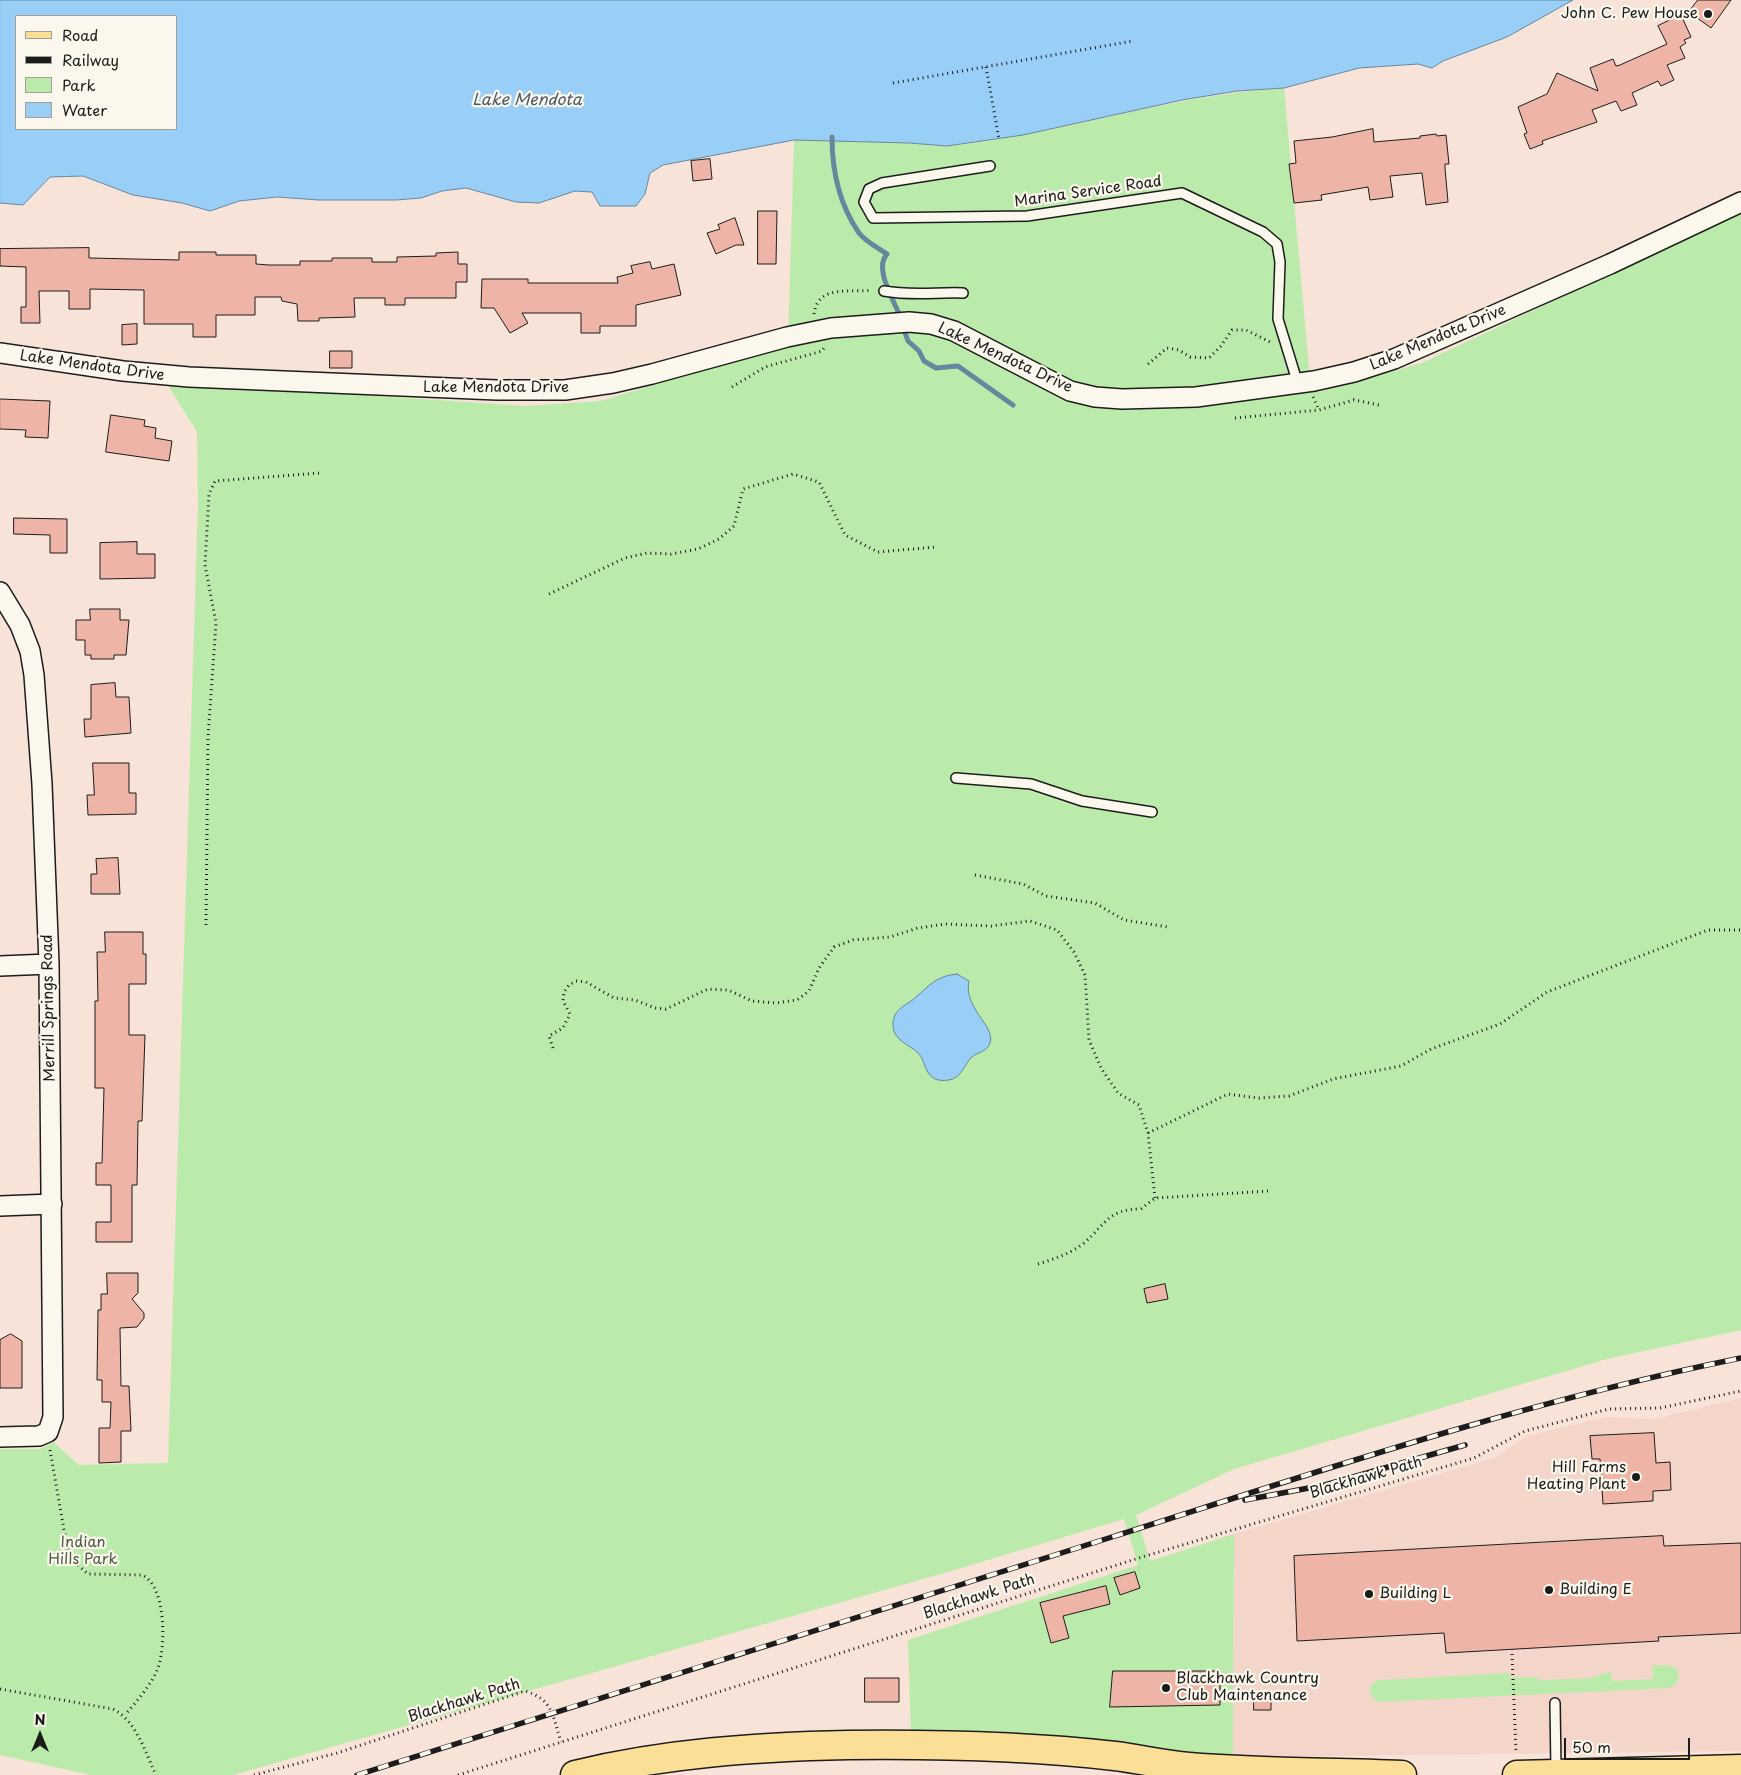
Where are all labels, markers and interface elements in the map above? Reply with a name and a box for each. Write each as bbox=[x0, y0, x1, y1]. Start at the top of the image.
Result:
place label: John C. Pew House bbox=[1561, 5, 1698, 23]
marker: John C. Pew House bbox=[1702, 8, 1714, 20]
legend bbox=[15, 15, 178, 130]
text: Road bbox=[62, 23, 98, 46]
text: Railway bbox=[62, 48, 119, 71]
text: Park bbox=[62, 73, 96, 96]
water label: Lake Mendota bbox=[472, 91, 582, 111]
text: Water bbox=[62, 98, 107, 121]
street label: Marina Service Road bbox=[1013, 173, 1163, 211]
street label: Lake Mendota Drive bbox=[1367, 301, 1509, 375]
street label: Lake Mendota Drive bbox=[935, 319, 1075, 397]
street label: Lake Mendota Drive bbox=[18, 347, 166, 385]
street label: Lake Mendota Drive bbox=[423, 379, 569, 397]
street label: Merrill Springs Road bbox=[39, 934, 59, 1082]
street label: Blackhawk Path bbox=[1308, 1453, 1424, 1503]
place label: Hill Farms Heating Plant bbox=[1527, 1459, 1626, 1494]
marker: Hill Farms Heating Plant bbox=[1630, 1471, 1642, 1483]
park label: Indian Hills Park bbox=[48, 1534, 118, 1569]
street label: Blackhawk Path bbox=[921, 1570, 1037, 1624]
place label: Building E bbox=[1559, 1581, 1632, 1599]
marker: Building E bbox=[1543, 1584, 1555, 1596]
place label: Building L bbox=[1379, 1585, 1451, 1603]
marker: Building L bbox=[1363, 1588, 1375, 1600]
place label: Blackhawk Country Club Maintenance bbox=[1176, 1670, 1319, 1705]
street label: Blackhawk Path bbox=[406, 1675, 522, 1727]
marker: Blackhawk Country Club Maintenance bbox=[1160, 1682, 1172, 1694]
text: N bbox=[34, 1709, 46, 1730]
north arrow bbox=[15, 1710, 65, 1760]
scale bar bbox=[1566, 1728, 1692, 1760]
text: 50 m bbox=[1572, 1735, 1611, 1758]

